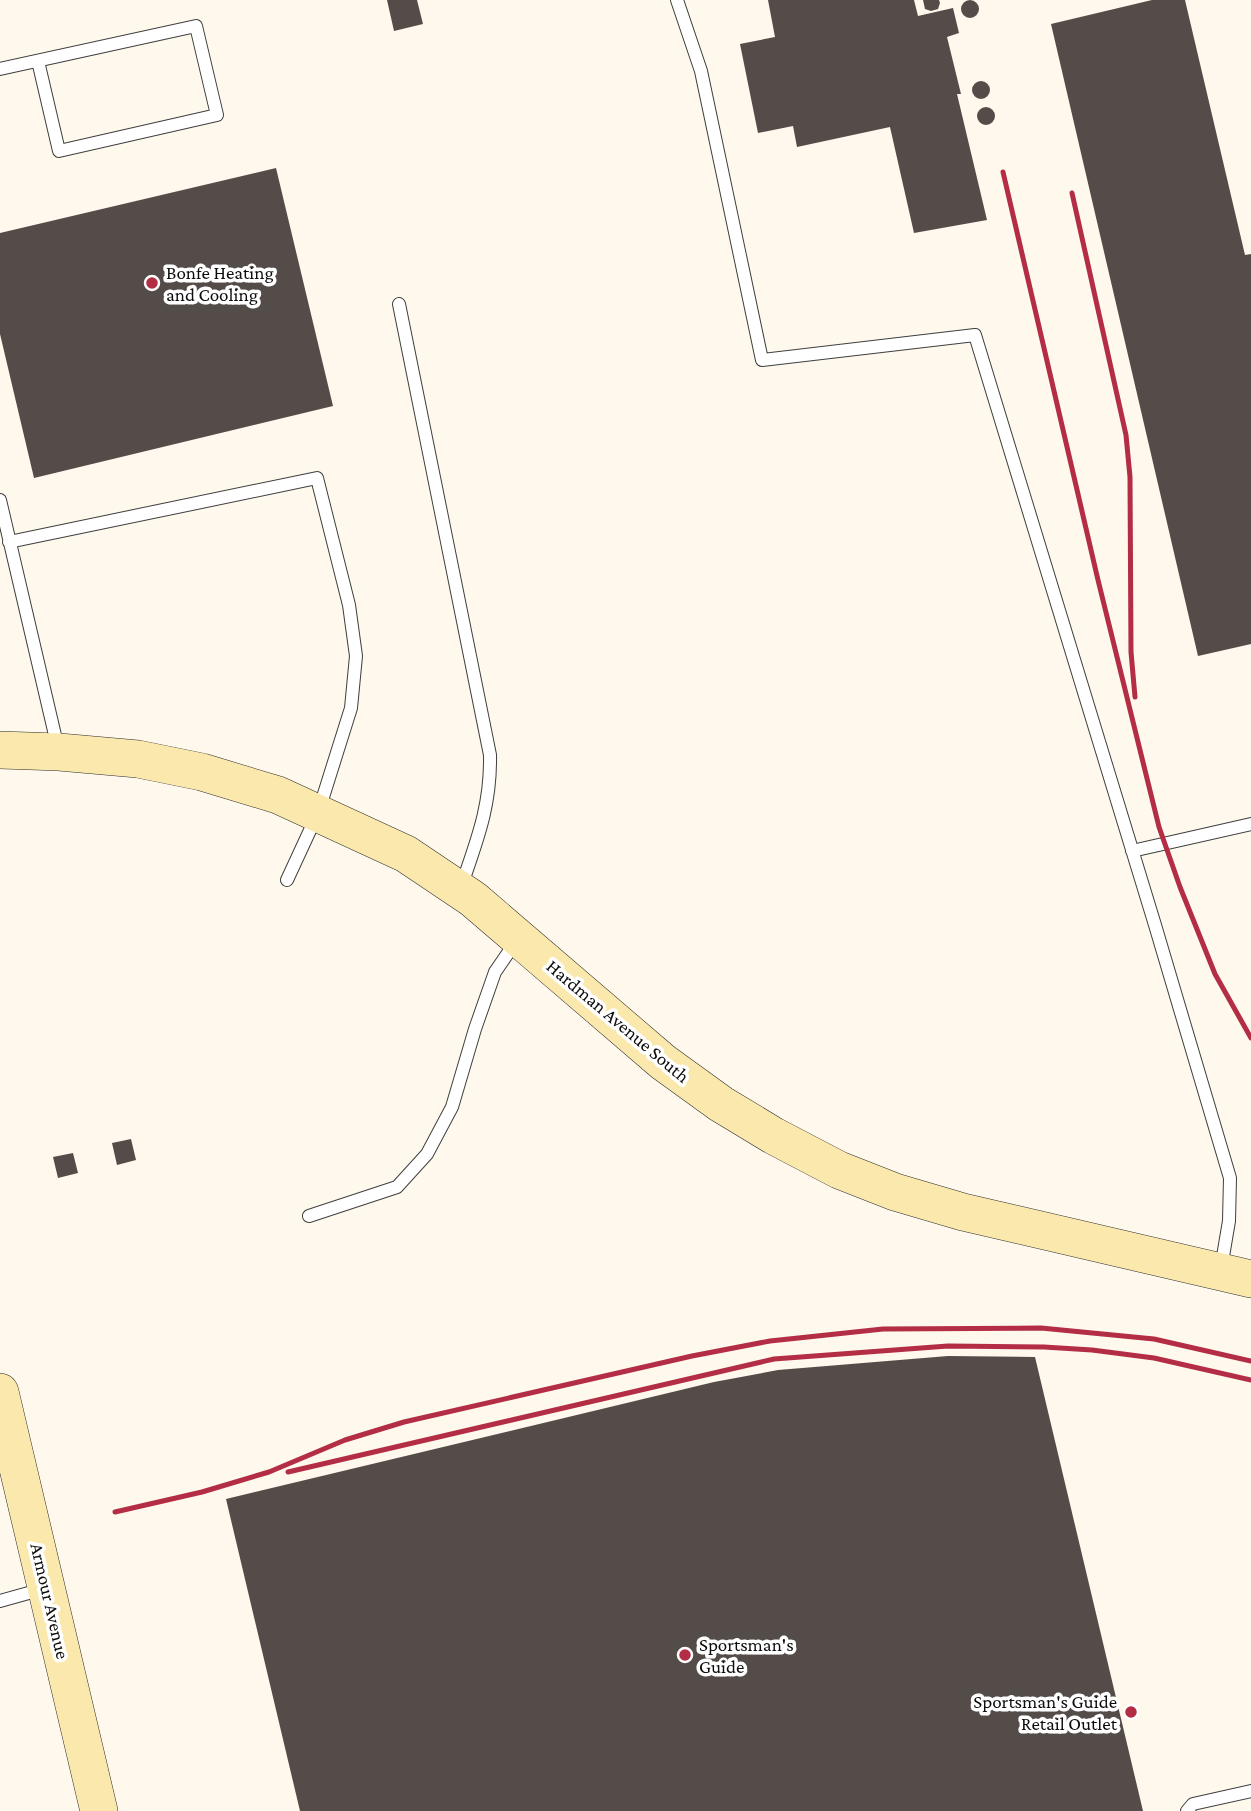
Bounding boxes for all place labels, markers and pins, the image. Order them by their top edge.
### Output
place label: Bonfe Heating and Cooling [166,262,274,305]
marker: Bonfe Heating and Cooling [144,275,160,291]
place label: Sportsman's Guide [699,1634,794,1677]
marker: Sportsman's Guide [677,1647,693,1663]
place label: Sportsman's Guide Retail Outlet [973,1691,1118,1734]
marker: Sportsman's Guide Retail Outlet [1123,1704,1139,1720]

